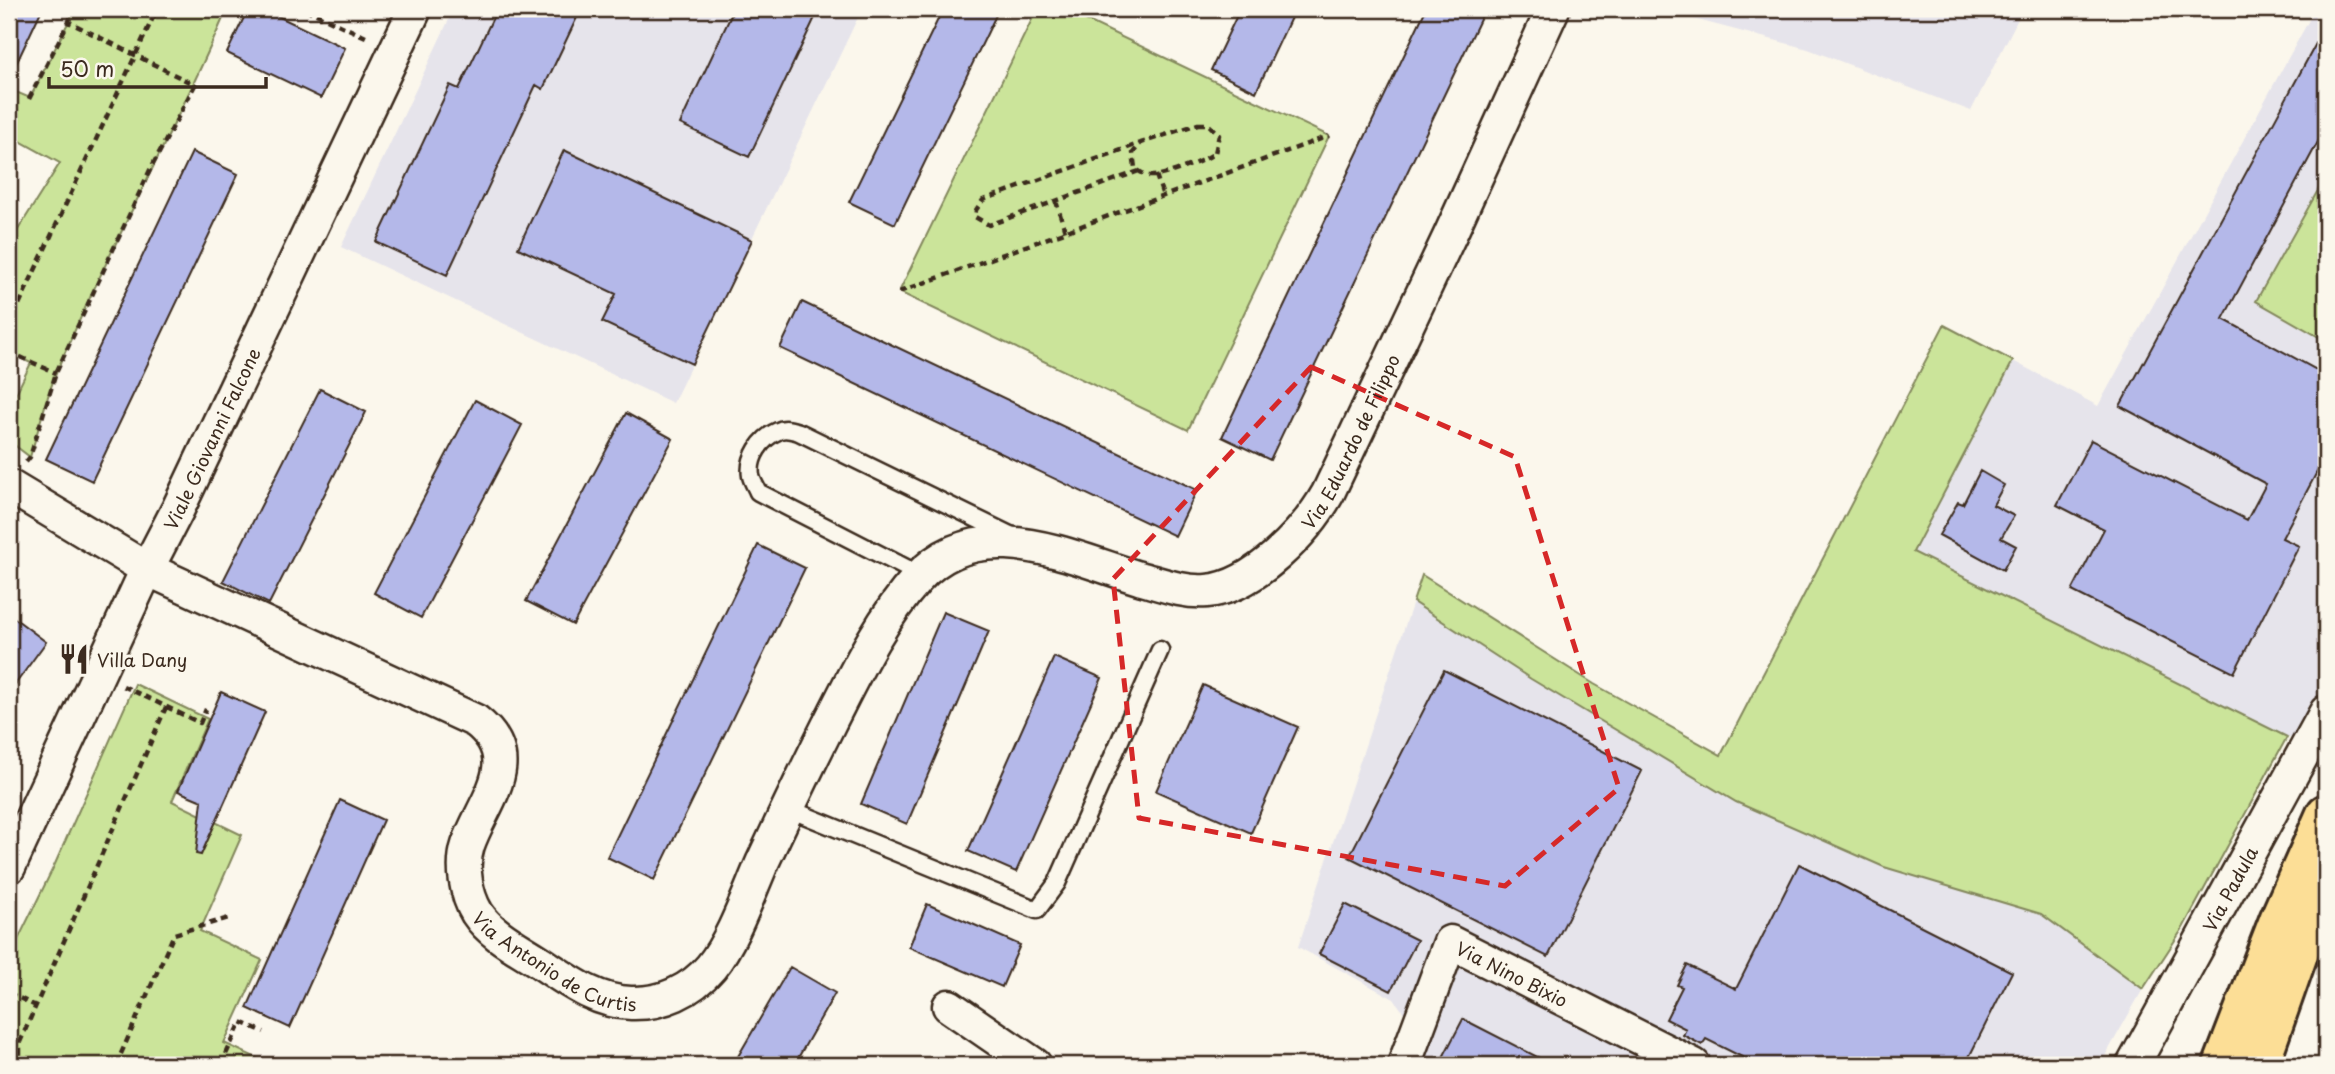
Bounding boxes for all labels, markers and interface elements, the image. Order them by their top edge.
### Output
scale bar [49,46,266,90]
text: 50 m [60,52,114,84]
street label: Viale Giovanni Falcone [156,343,266,534]
street label: Via Eduardo de Filippo [1294,349,1405,535]
restaurant icon: Villa Dany [57,642,91,676]
place label: Villa Dany [97,646,187,673]
street label: Via Padula [2195,841,2264,936]
street label: Via Antonio de Curtis [466,905,637,1017]
street label: Via Nino Bixio [1452,934,1573,1013]

